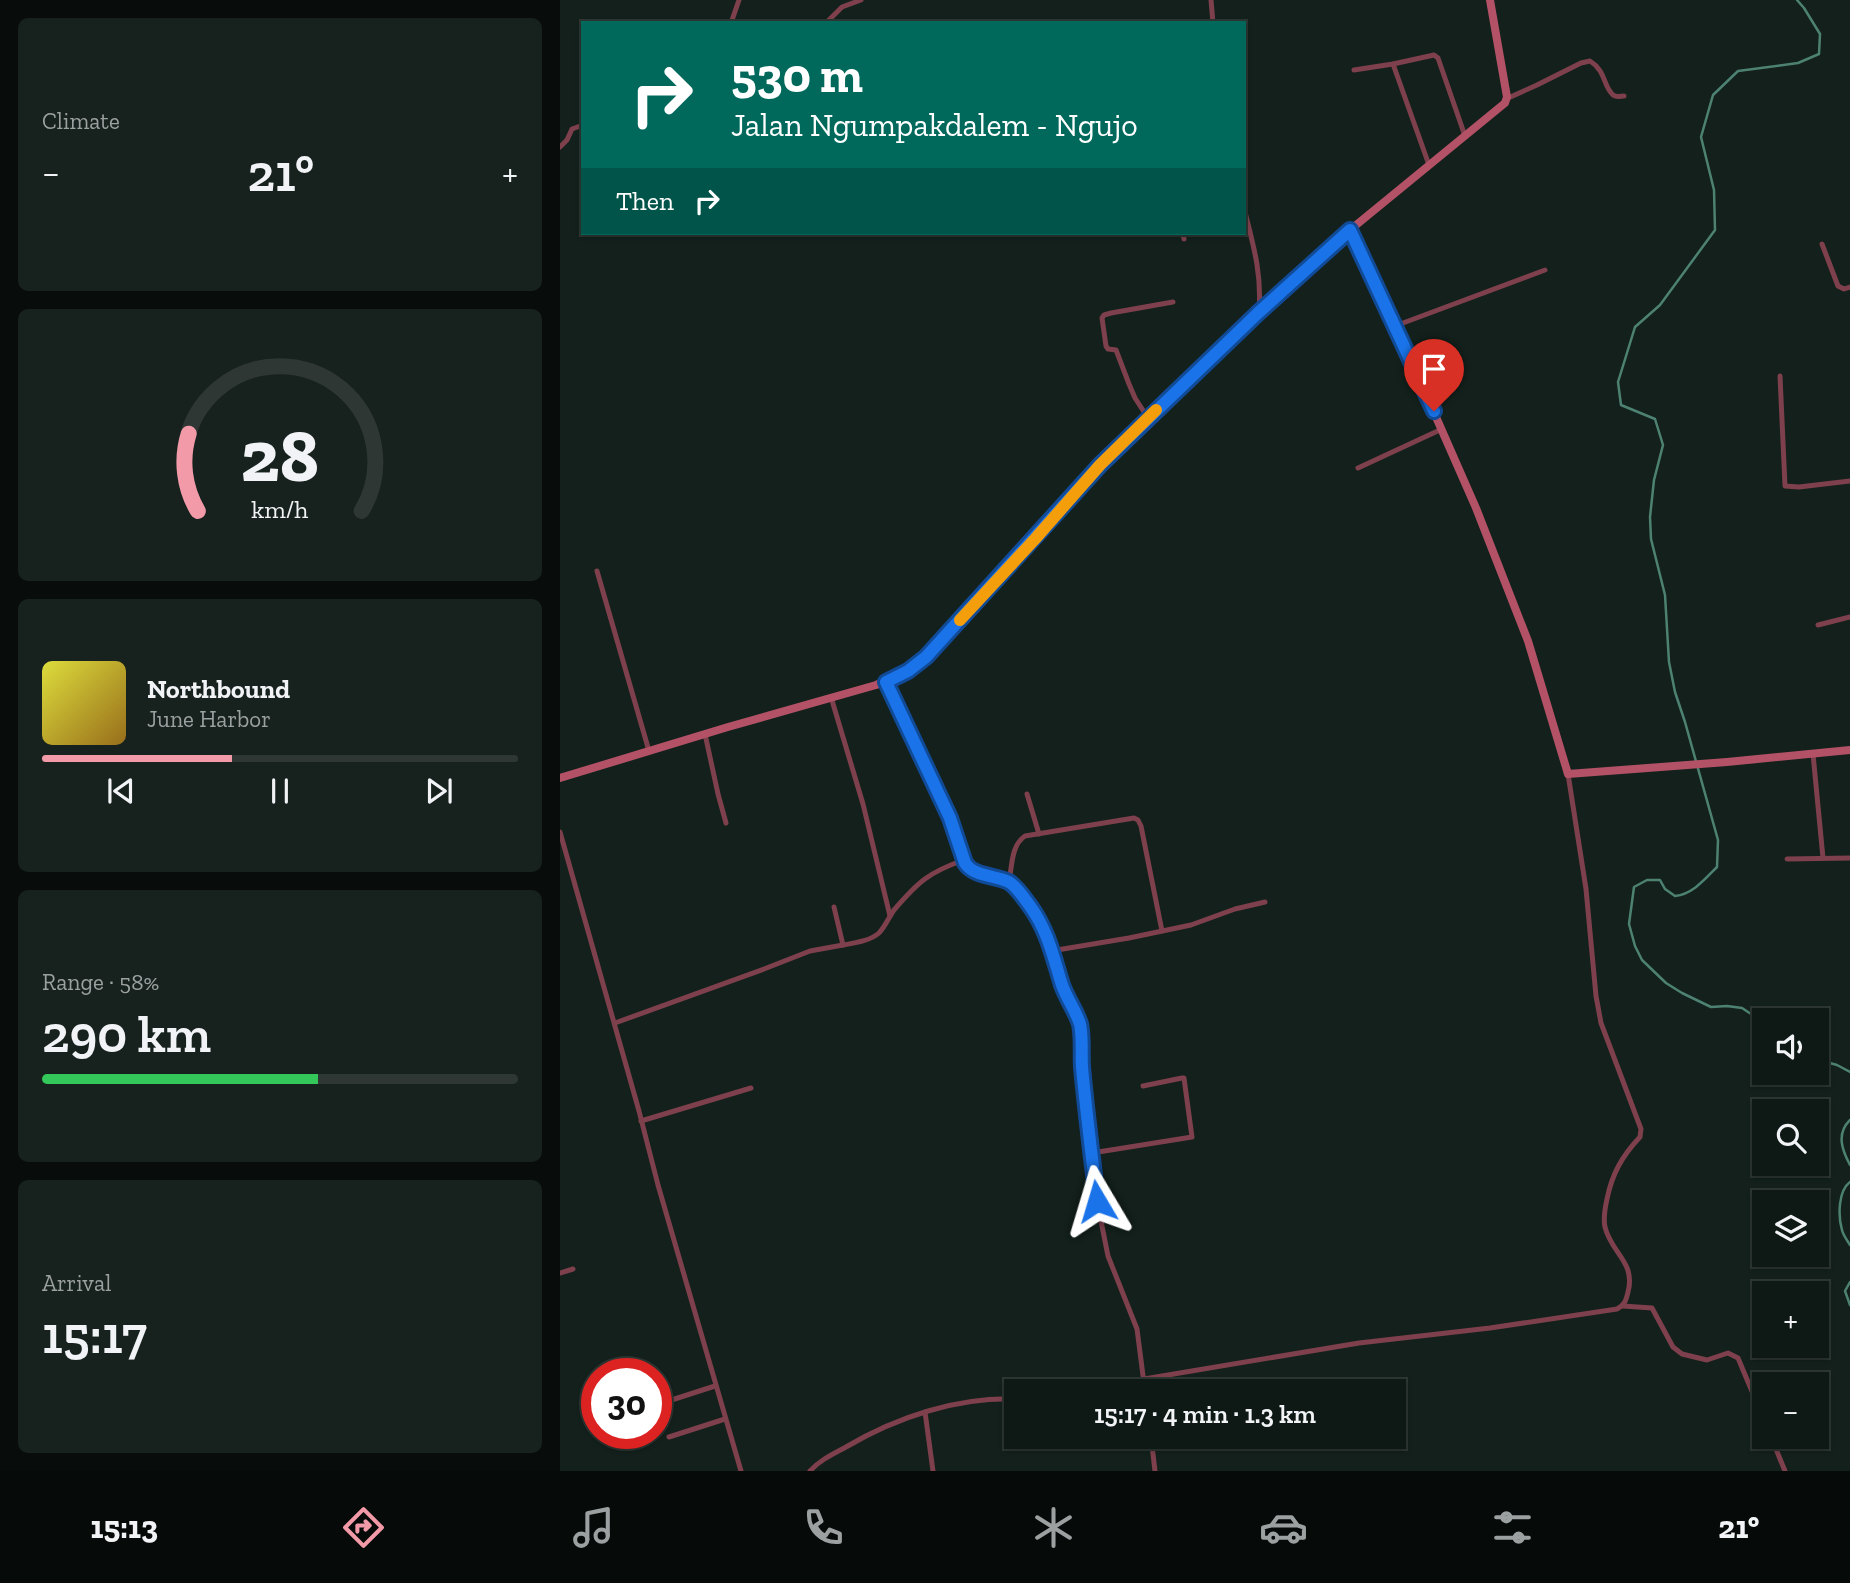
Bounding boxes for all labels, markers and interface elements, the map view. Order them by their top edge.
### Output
text: 530 m [731,46,863,105]
icon: right [616,49,707,140]
text: Jalan Ngumpakdalem - Ngujo [731,106,1138,144]
text: Climate [42,107,120,135]
text: 21° [248,142,314,204]
text: − [42,150,60,196]
text: + [502,150,518,196]
icon: right [688,182,726,220]
text: Then [616,185,674,217]
pin [1404,339,1464,411]
icon: arrive [1415,350,1453,388]
text: 28 [241,412,319,500]
text: km/h [251,494,309,524]
text: Northbound [147,673,290,705]
text: June Harbor [147,705,271,733]
icon: previous [102,772,140,810]
icon: pause [261,772,299,810]
icon: next [420,772,458,810]
text: Range · 58% [42,968,159,996]
text: 290 km [42,1003,211,1065]
map controls [1752,1008,1829,1449]
button: sound [1752,1008,1829,1085]
button: search [1752,1099,1829,1176]
position arrow [1060,1164,1134,1238]
button: layers [1752,1190,1829,1267]
text: Arrival [42,1269,111,1297]
button: + [1752,1281,1829,1358]
text: 15:17 [42,1304,147,1366]
speed limit sign: 30 [581,1358,672,1449]
button: − [1752,1372,1829,1449]
text: 15:17 · 4 min · 1.3 km [1094,1398,1316,1430]
icon: directions [339,1503,388,1552]
icon: music [569,1503,618,1552]
icon: phone [799,1503,848,1552]
icon: climate [1029,1503,1078,1552]
icon: car [1259,1503,1308,1552]
icon: filters [1488,1503,1537,1552]
text: 15:13 [90,1508,158,1546]
text: 21° [1718,1508,1759,1546]

